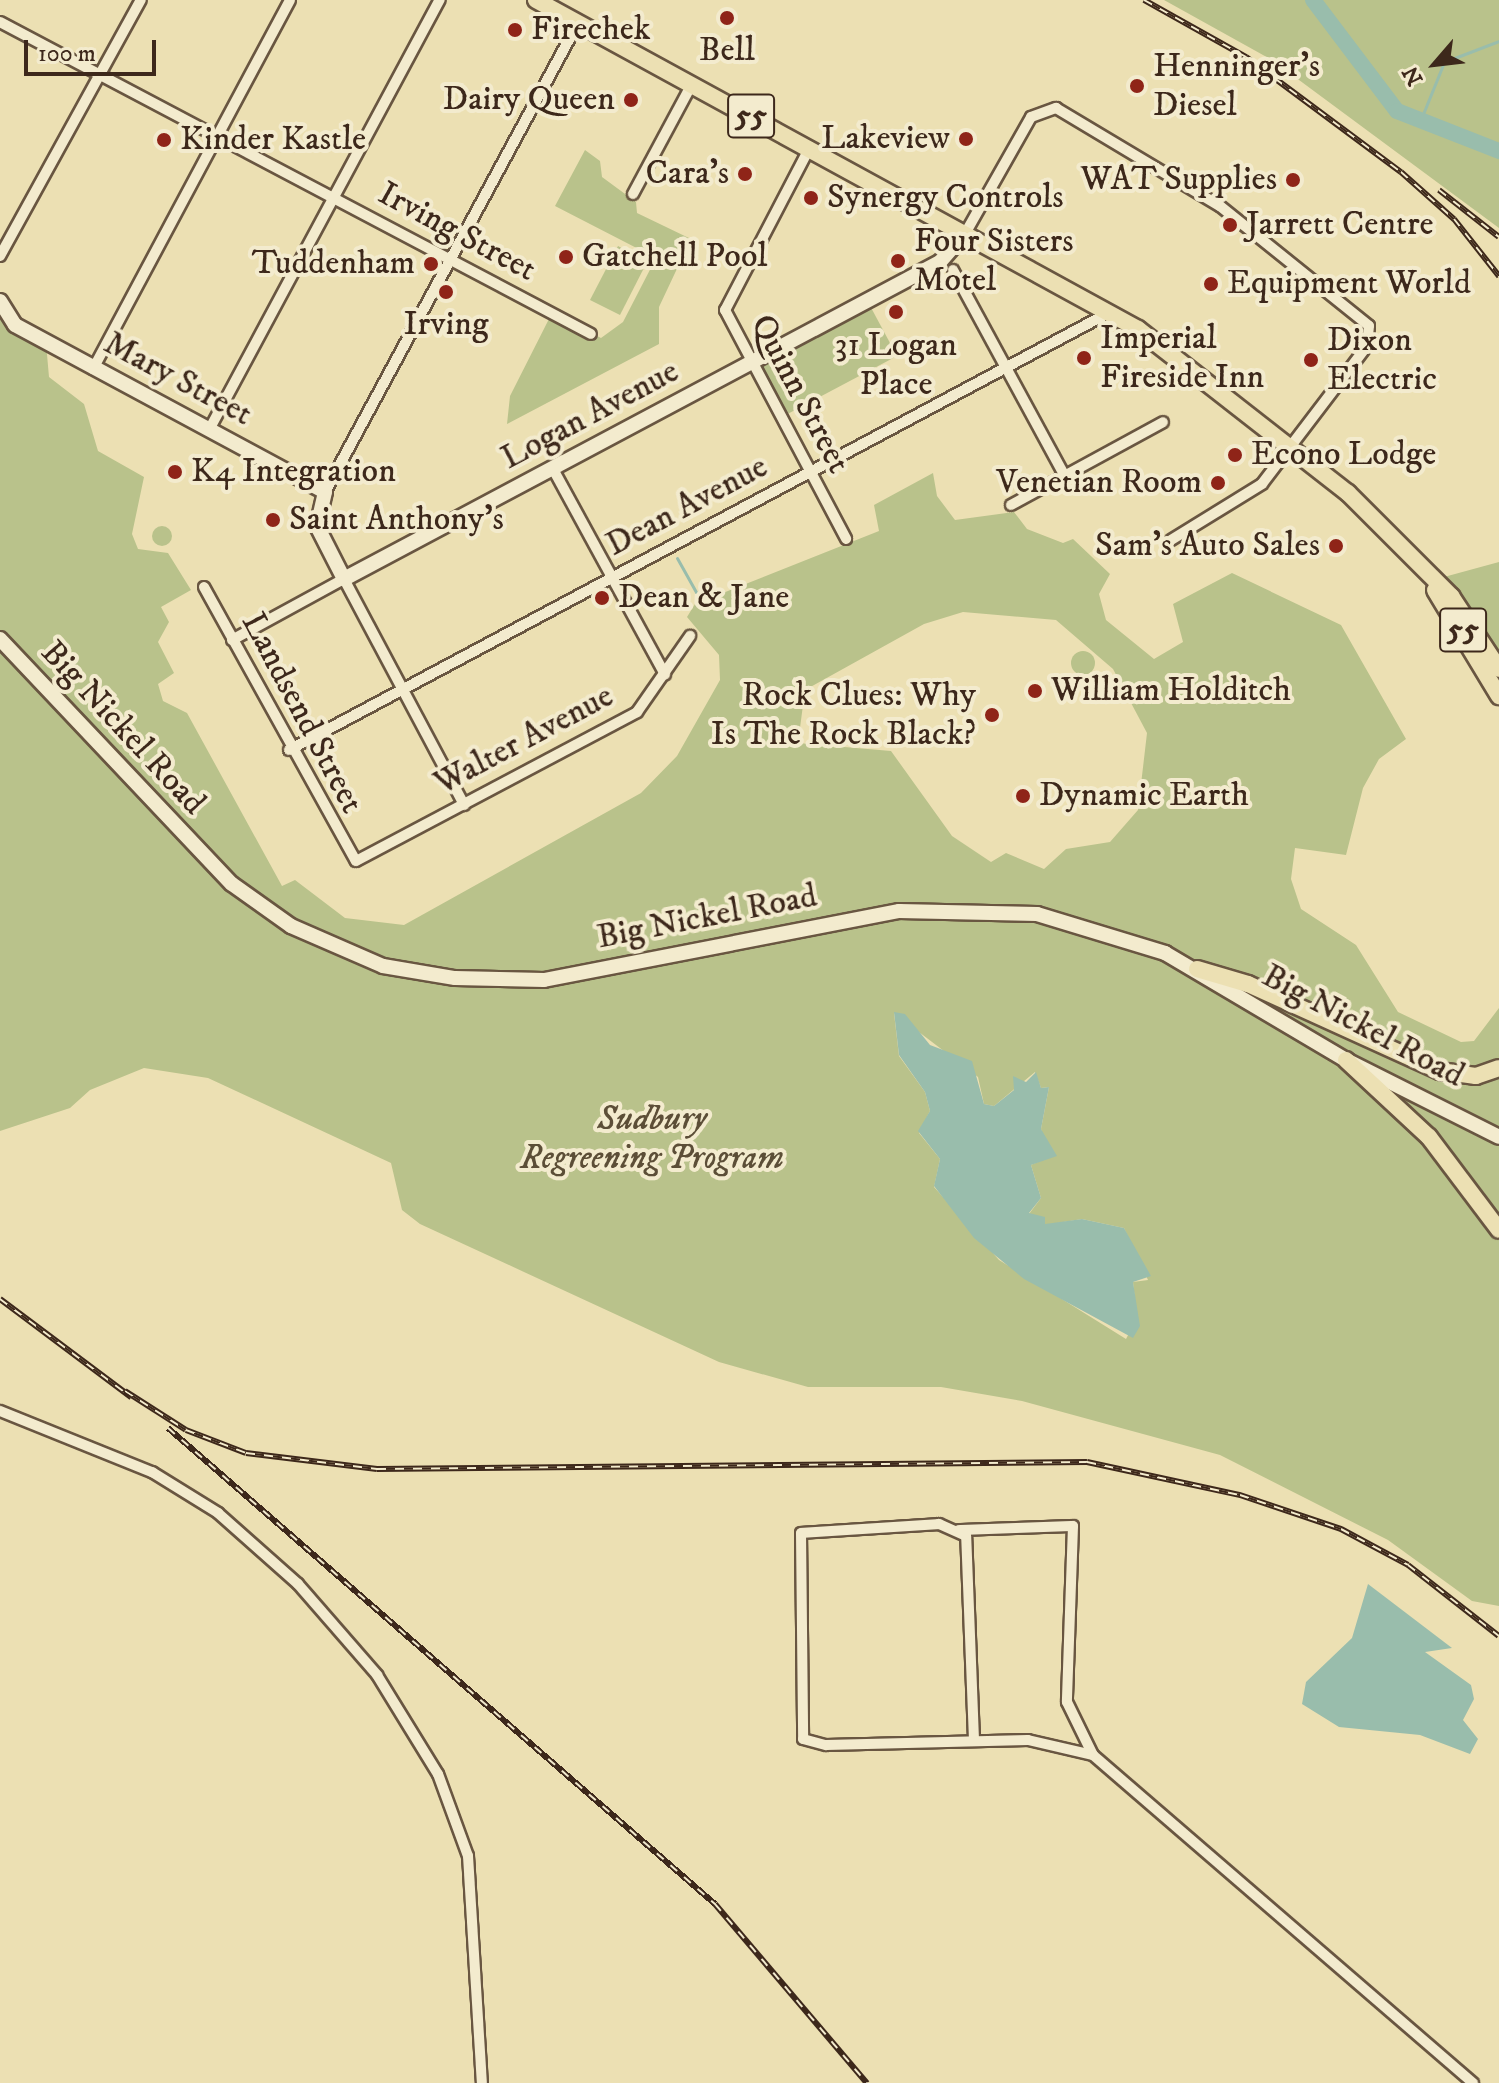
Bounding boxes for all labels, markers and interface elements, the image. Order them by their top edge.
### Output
marker: Bell [718,9,736,27]
place label: Firechek [531,10,651,50]
marker: Firechek [506,21,524,39]
scale bar [28,24,160,74]
north arrow [1395,24,1475,104]
place label: Bell [699,31,755,71]
text: 100 m [38,39,96,69]
place label: Henninger's Diesel [1153,46,1320,126]
text: N [1397,61,1430,90]
marker: Henninger's Diesel [1128,77,1146,95]
place label: Dairy Queen [443,80,615,120]
road number: 55 [727,88,775,144]
marker: Dairy Queen [622,91,640,109]
place label: Lakeview [821,119,950,159]
place label: Kinder Kastle [180,120,366,160]
marker: Lakeview [957,130,975,148]
marker: Kinder Kastle [155,131,173,149]
place label: Cara's [646,154,729,194]
place label: WAT Supplies [1080,160,1277,200]
marker: Cara's [736,165,754,183]
marker: WAT Supplies [1284,171,1302,189]
street label: Irving Street [371,173,543,291]
place label: Synergy Controls [827,178,1064,218]
marker: Synergy Controls [802,189,820,207]
place label: Jarrett Centre [1246,205,1434,245]
marker: Jarrett Centre [1221,216,1239,234]
place label: Four Sisters Motel [914,221,1074,300]
place label: Gatchell Pool [582,237,768,277]
place label: Tuddenham [252,244,415,284]
marker: Gatchell Pool [557,248,575,266]
marker: Four Sisters Motel [889,252,907,270]
marker: Tuddenham [422,255,440,273]
place label: Equipment World [1227,264,1471,304]
marker: Equipment World [1202,275,1220,293]
marker: Irving [437,283,455,301]
marker: 31 Logan Place [887,303,905,321]
place label: Irving [403,305,489,345]
street label: Quinn Street [741,308,859,480]
place label: Imperial Fireside Inn [1100,318,1264,398]
place label: Dixon Electric [1327,320,1437,400]
street label: Mary Street [97,323,259,435]
place label: 31 Logan Place [835,325,957,404]
marker: Imperial Fireside Inn [1075,349,1093,367]
street label: Logan Avenue [494,351,686,479]
marker: Dixon Electric [1302,351,1320,369]
place label: Econo Lodge [1251,435,1436,475]
street label: Dean Avenue [599,446,775,566]
marker: Econo Lodge [1226,446,1244,464]
place label: K4 Integration [191,452,396,492]
marker: K4 Integration [166,463,184,481]
place label: Venetian Room [996,463,1202,503]
marker: Venetian Room [1209,474,1227,492]
place label: Saint Anthony's [289,500,504,540]
marker: Saint Anthony's [264,511,282,529]
place label: Sam's Auto Sales [1095,526,1320,566]
marker: Sam's Auto Sales [1327,537,1345,555]
place label: Dean & Jane [618,578,789,618]
marker: Dean & Jane [593,589,611,607]
road number: 55 [1439,602,1487,658]
street label: Landsend Street [232,606,372,820]
street label: Big Nickel Road [32,633,214,823]
place label: William Holditch [1051,671,1291,711]
place label: Rock Clues: Why Is The Rock Black? [711,675,976,754]
street label: Walter Avenue [428,676,620,804]
marker: William Holditch [1026,682,1044,700]
marker: Rock Clues: Why Is The Rock Black? [983,706,1001,724]
place label: Dynamic Earth [1039,776,1249,816]
marker: Dynamic Earth [1014,787,1032,805]
street label: Big Nickel Road [594,876,820,958]
street label: Big Nickel Road [1255,956,1471,1096]
park label: Sudbury Regreening Program [520,1099,784,1178]

